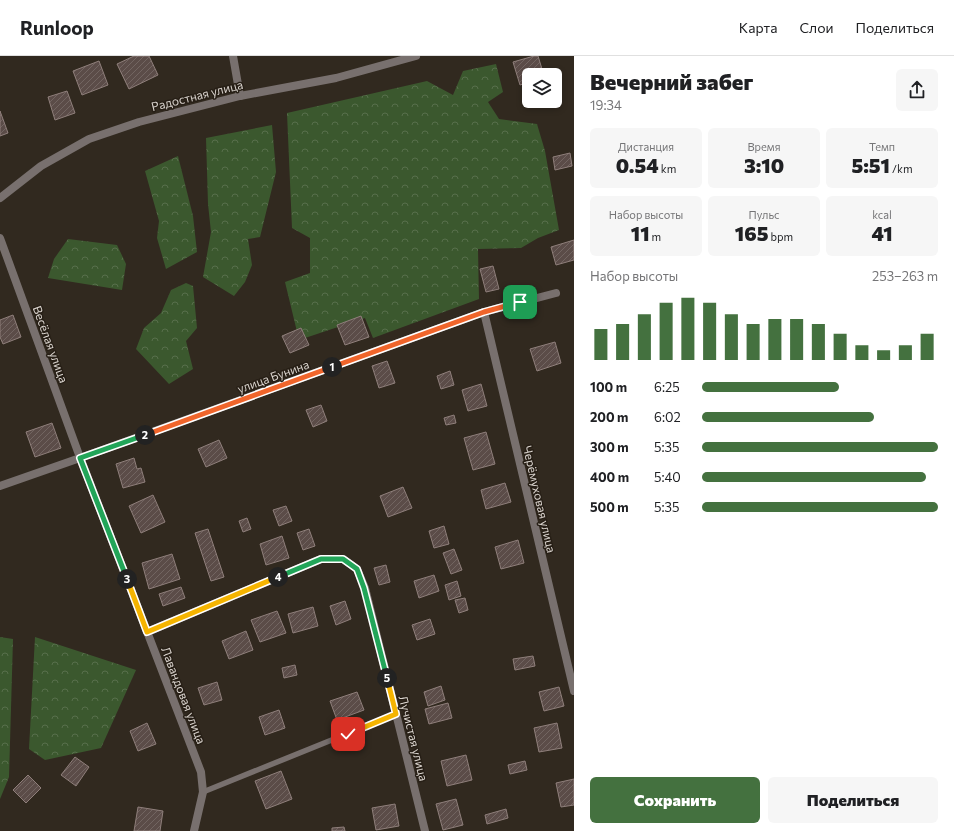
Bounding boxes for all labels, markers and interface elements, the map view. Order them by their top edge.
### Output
text: Runloop [20,16,94,39]
text: Карта [739,19,777,36]
text: Слои [799,19,834,36]
text: Поделиться [856,19,934,36]
map controls [522,68,562,108]
button: layers [522,68,562,108]
text: Вечерний забег [590,68,753,95]
button: share [896,69,938,111]
street label: Радостная улица [150,77,244,113]
text: 19:34 [590,97,622,113]
text: Дистанция [618,140,674,153]
text: Время [748,140,780,153]
text: Темп [869,140,895,153]
text: 0.54 [616,153,659,177]
text: 3:10 [744,153,784,177]
text: 5:51 [851,153,890,177]
text: km [659,162,676,175]
text: /km [890,162,913,175]
text: Набор высоты [609,208,683,221]
text: Пульс [749,208,779,221]
text: kcal [872,208,892,221]
text: 11 [631,221,649,245]
text: 165 [735,221,768,245]
text: 41 [871,221,893,245]
text: m [649,230,661,243]
text: bpm [768,230,793,243]
text: Набор высоты [590,268,678,284]
text: 253–263 m [872,268,938,284]
pin [503,285,537,319]
icon: arrive [509,291,531,313]
street label: Весёлая улица [31,304,71,384]
street label: улица Бунина [235,357,311,395]
pin: 1 [322,357,342,377]
text: 1 [330,360,334,373]
text: 100 m [590,379,627,395]
text: 6:25 [654,379,680,395]
text: 200 m [590,409,628,425]
text: 6:02 [654,409,681,425]
pin: 2 [135,425,155,445]
text: 2 [142,428,148,441]
text: 300 m [590,439,629,455]
text: 5:35 [654,439,679,455]
street label: Черёмуховая улица [521,444,559,554]
text: 400 m [590,469,629,485]
text: 5:40 [654,469,681,485]
text: 500 m [590,499,629,515]
text: 5:35 [654,499,679,515]
pin: 4 [268,567,288,587]
pin: 3 [117,569,137,589]
text: 4 [275,570,281,583]
text: 3 [124,572,130,585]
street label: Лавандовая улица [159,644,209,746]
pin: 5 [377,668,397,688]
text: 5 [384,671,390,684]
street label: Лучистая улица [397,694,431,782]
pin [331,717,365,751]
icon: check [337,723,359,745]
button: Сохранить [590,777,760,823]
button: Поделиться [768,777,938,823]

